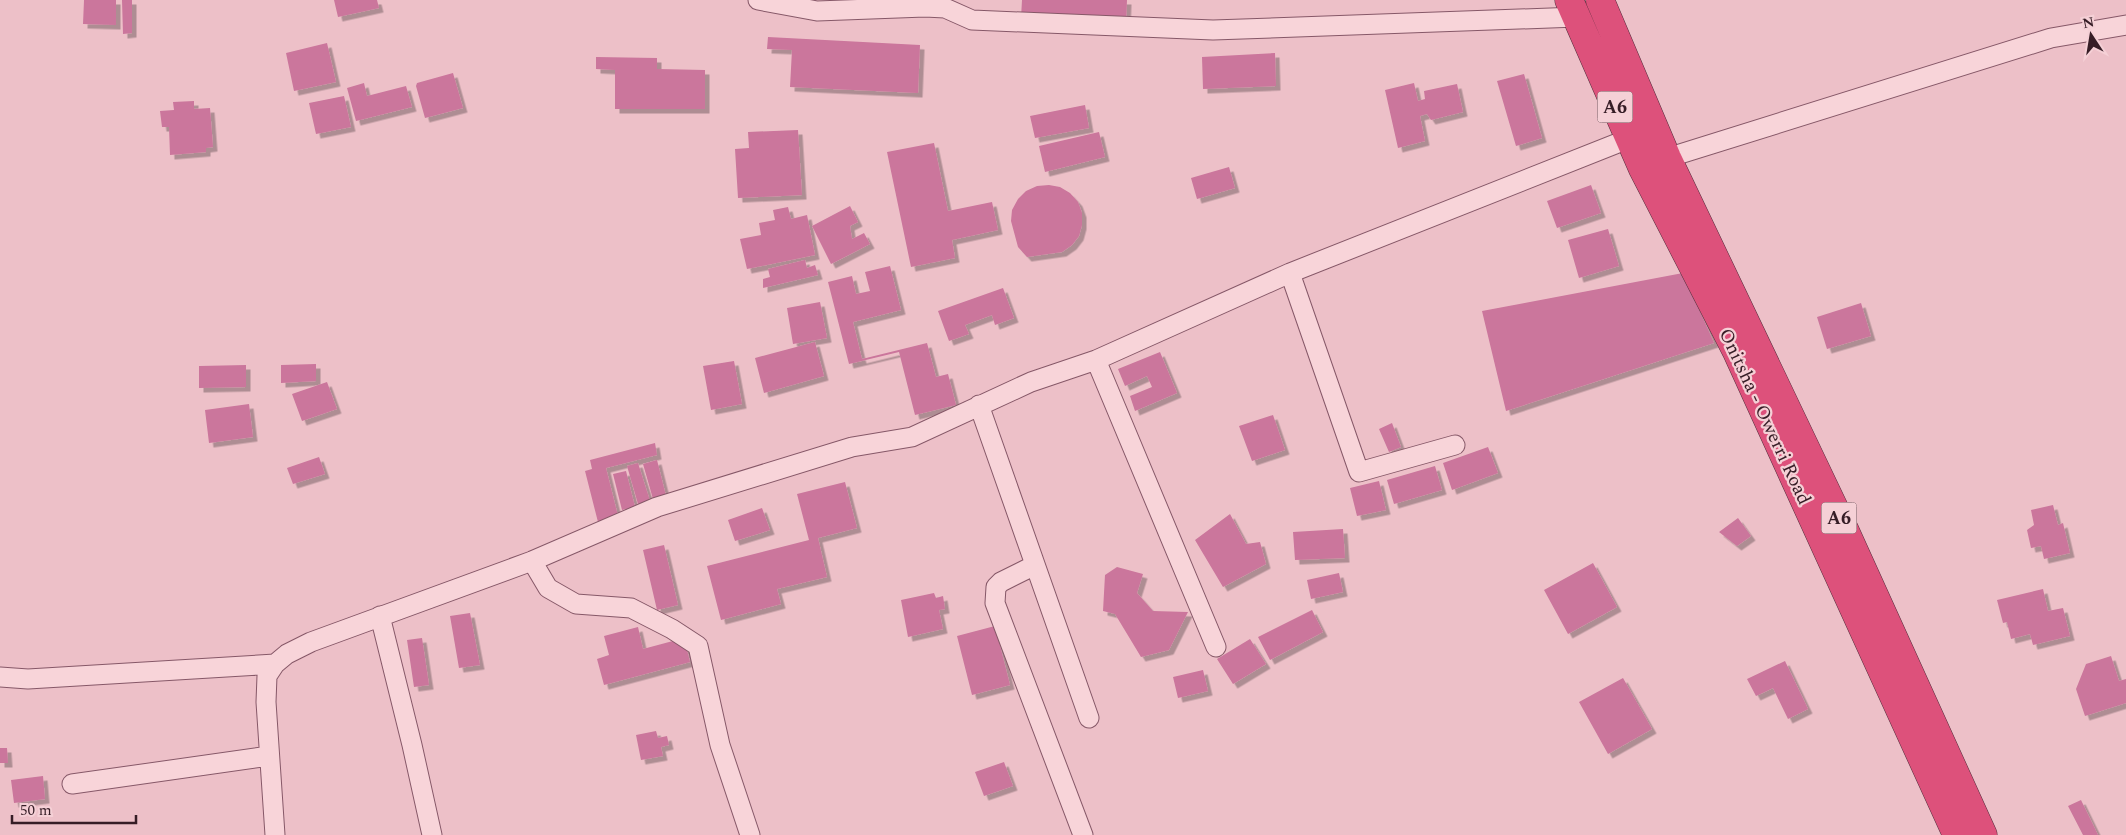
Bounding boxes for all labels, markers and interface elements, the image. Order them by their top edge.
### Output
north arrow [2066,10,2116,60]
text: N [2081,11,2096,34]
road number: A6 [1598,91,1632,122]
street label: Onitsha - Owerri Road [1711,324,1818,510]
road number: A6 [1822,502,1856,534]
scale bar [12,792,136,824]
text: 50 m [20,799,52,822]

